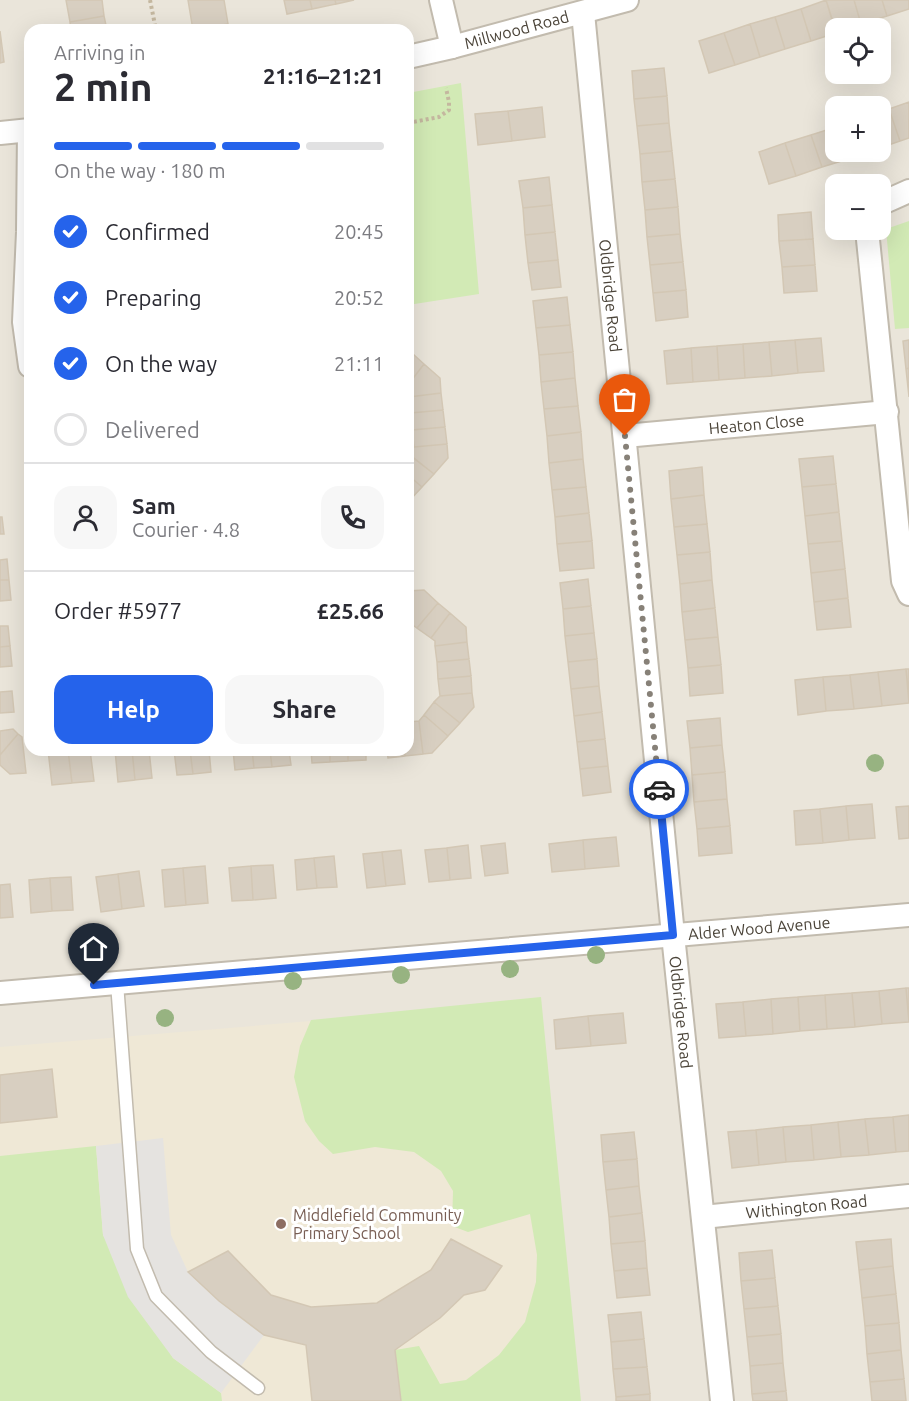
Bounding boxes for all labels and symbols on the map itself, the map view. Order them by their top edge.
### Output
street label: Millwood Road [462,7,571,52]
street label: Oldbridge Road [596,238,625,353]
pin [599,374,650,436]
street label: Heaton Close [708,411,805,437]
courier [629,759,689,819]
street label: Alder Wood Avenue [687,913,831,943]
pin [68,923,119,985]
street label: Oldbridge Road [666,955,696,1070]
street label: Withington Road [745,1191,868,1222]
place label: Middlefield Community Primary School [293,1206,462,1242]
marker: Middlefield Community Primary School [274,1217,288,1231]

